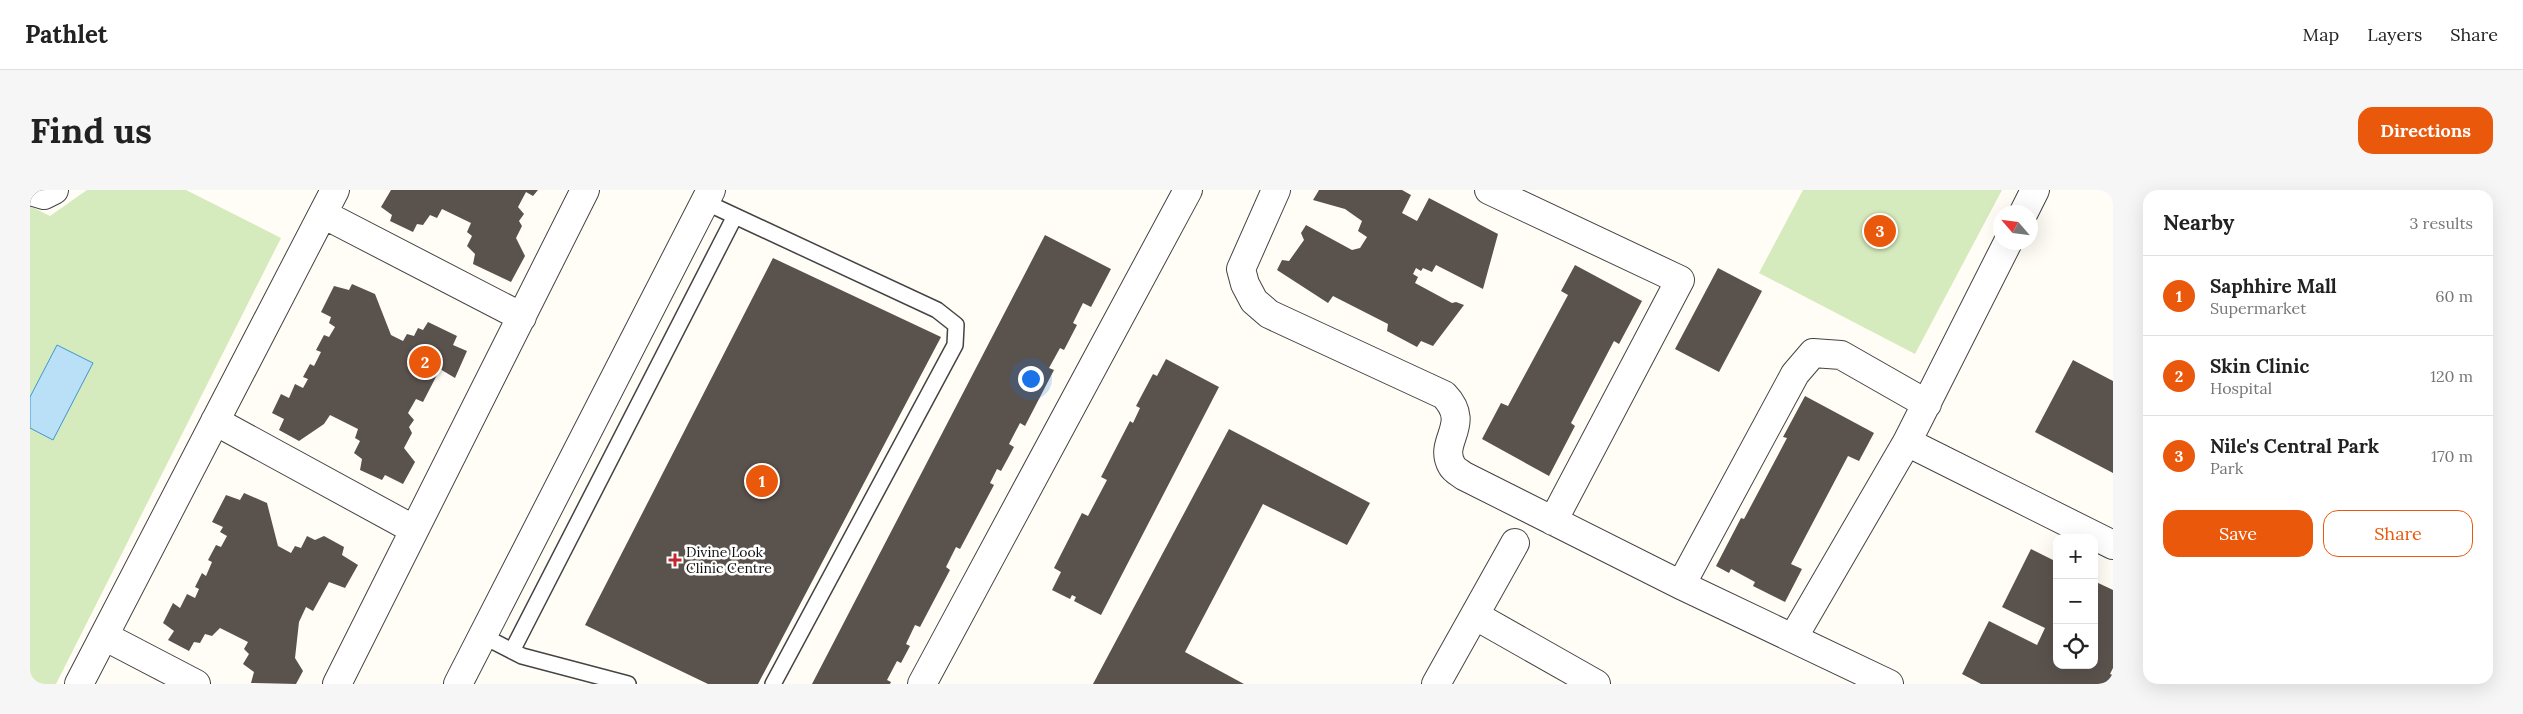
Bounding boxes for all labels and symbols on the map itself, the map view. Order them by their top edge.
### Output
north arrow [1993,205,2038,250]
pin: 3 [1864,212,1896,250]
pin: 2 [409,343,441,381]
your location [1018,366,1044,392]
pin: 1 [746,462,778,500]
place label: Divine Look Clinic Centre [686,543,772,577]
marker: Divine Look Clinic Centre [668,553,682,567]

